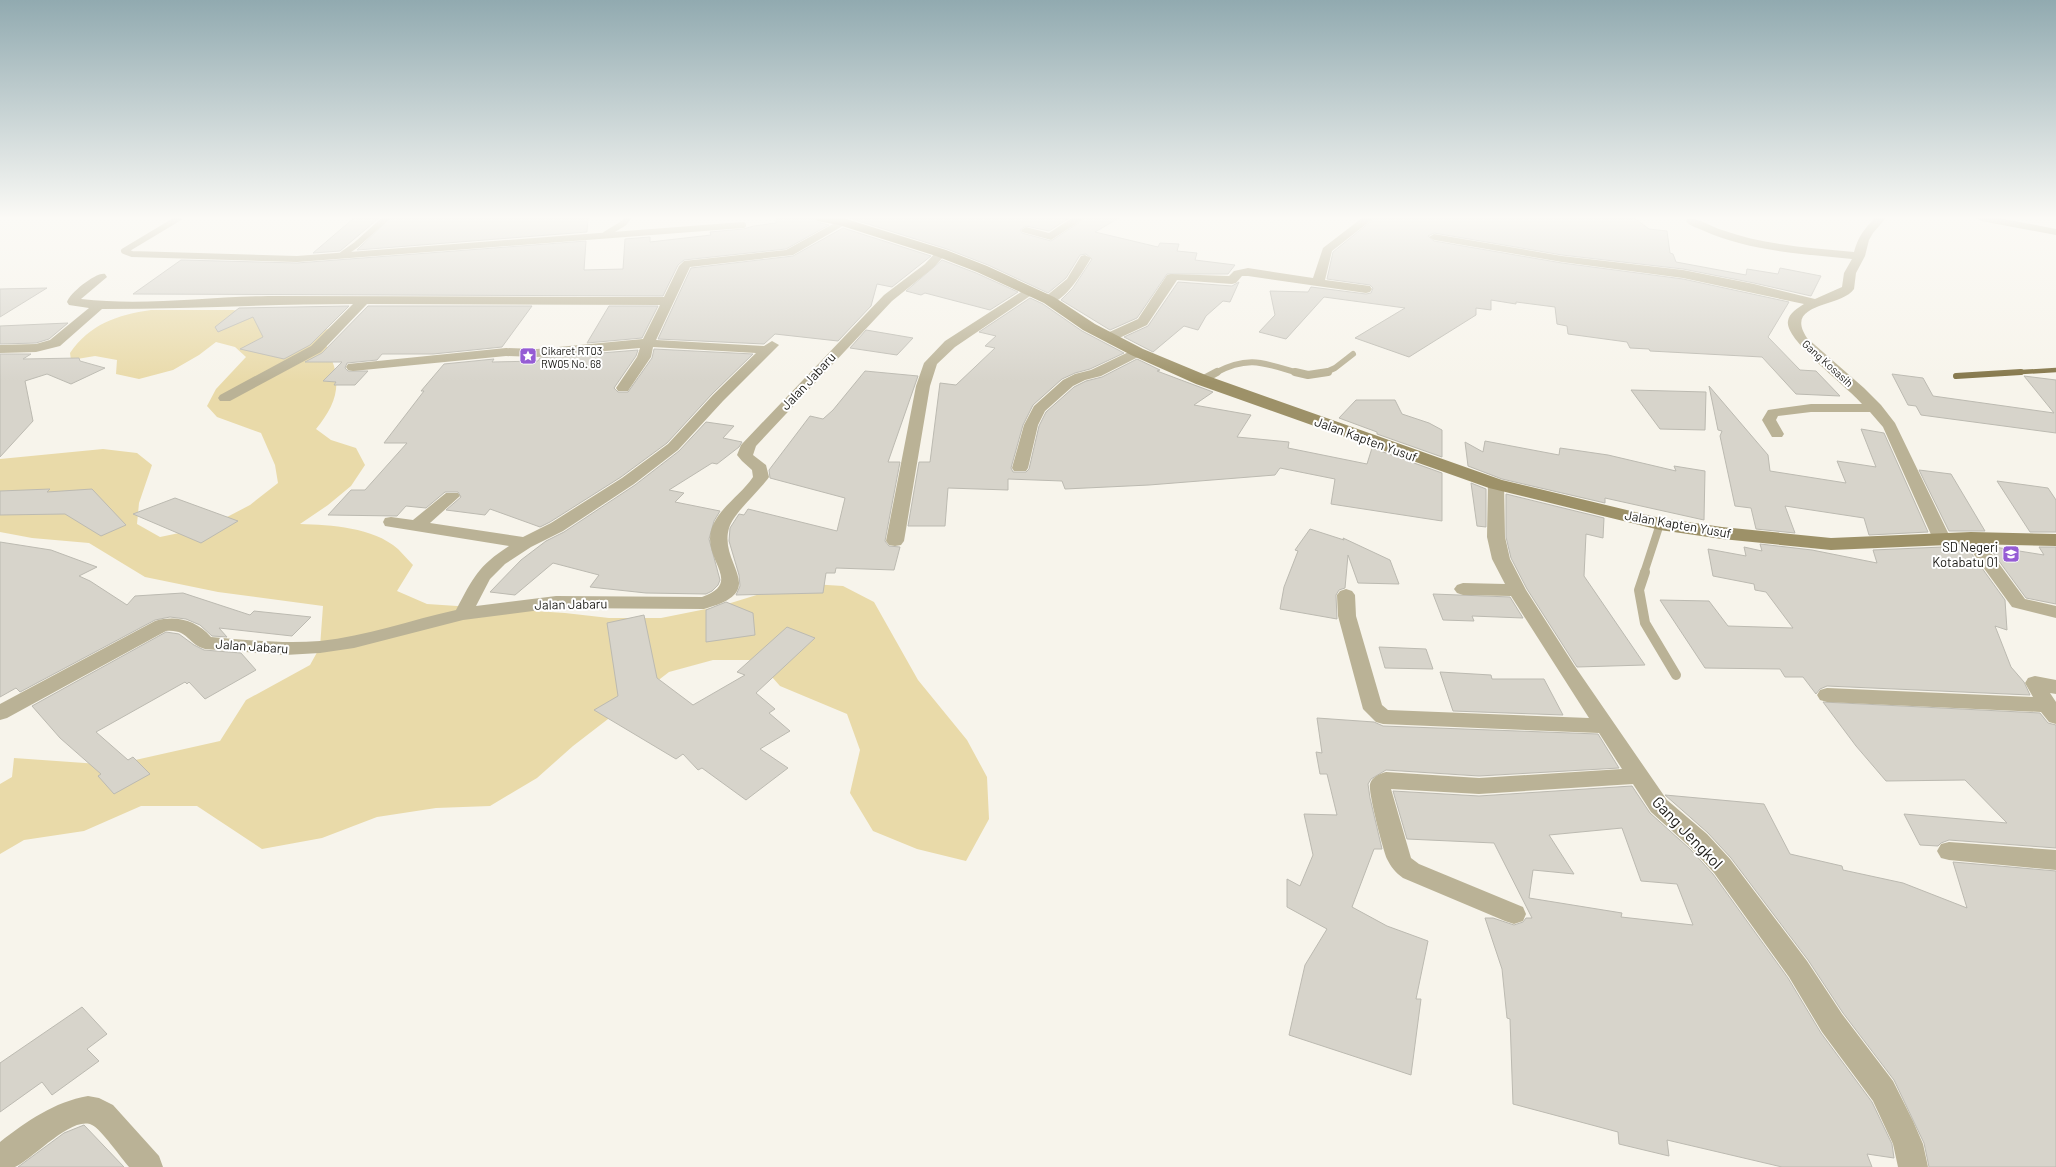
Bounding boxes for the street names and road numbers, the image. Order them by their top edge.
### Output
street label: Gang Kosasih [1800,337,1856,389]
street label: Jalan Jabaru [777,349,839,413]
street label: Jalan Kapten Yusuf [1313,413,1420,465]
street label: Jalan Kapten Yusuf [1623,507,1733,541]
street label: Jalan Jabaru [534,595,608,613]
street label: Jalan Jabaru [215,635,289,657]
street label: Gang Jengkol [1649,792,1727,872]

